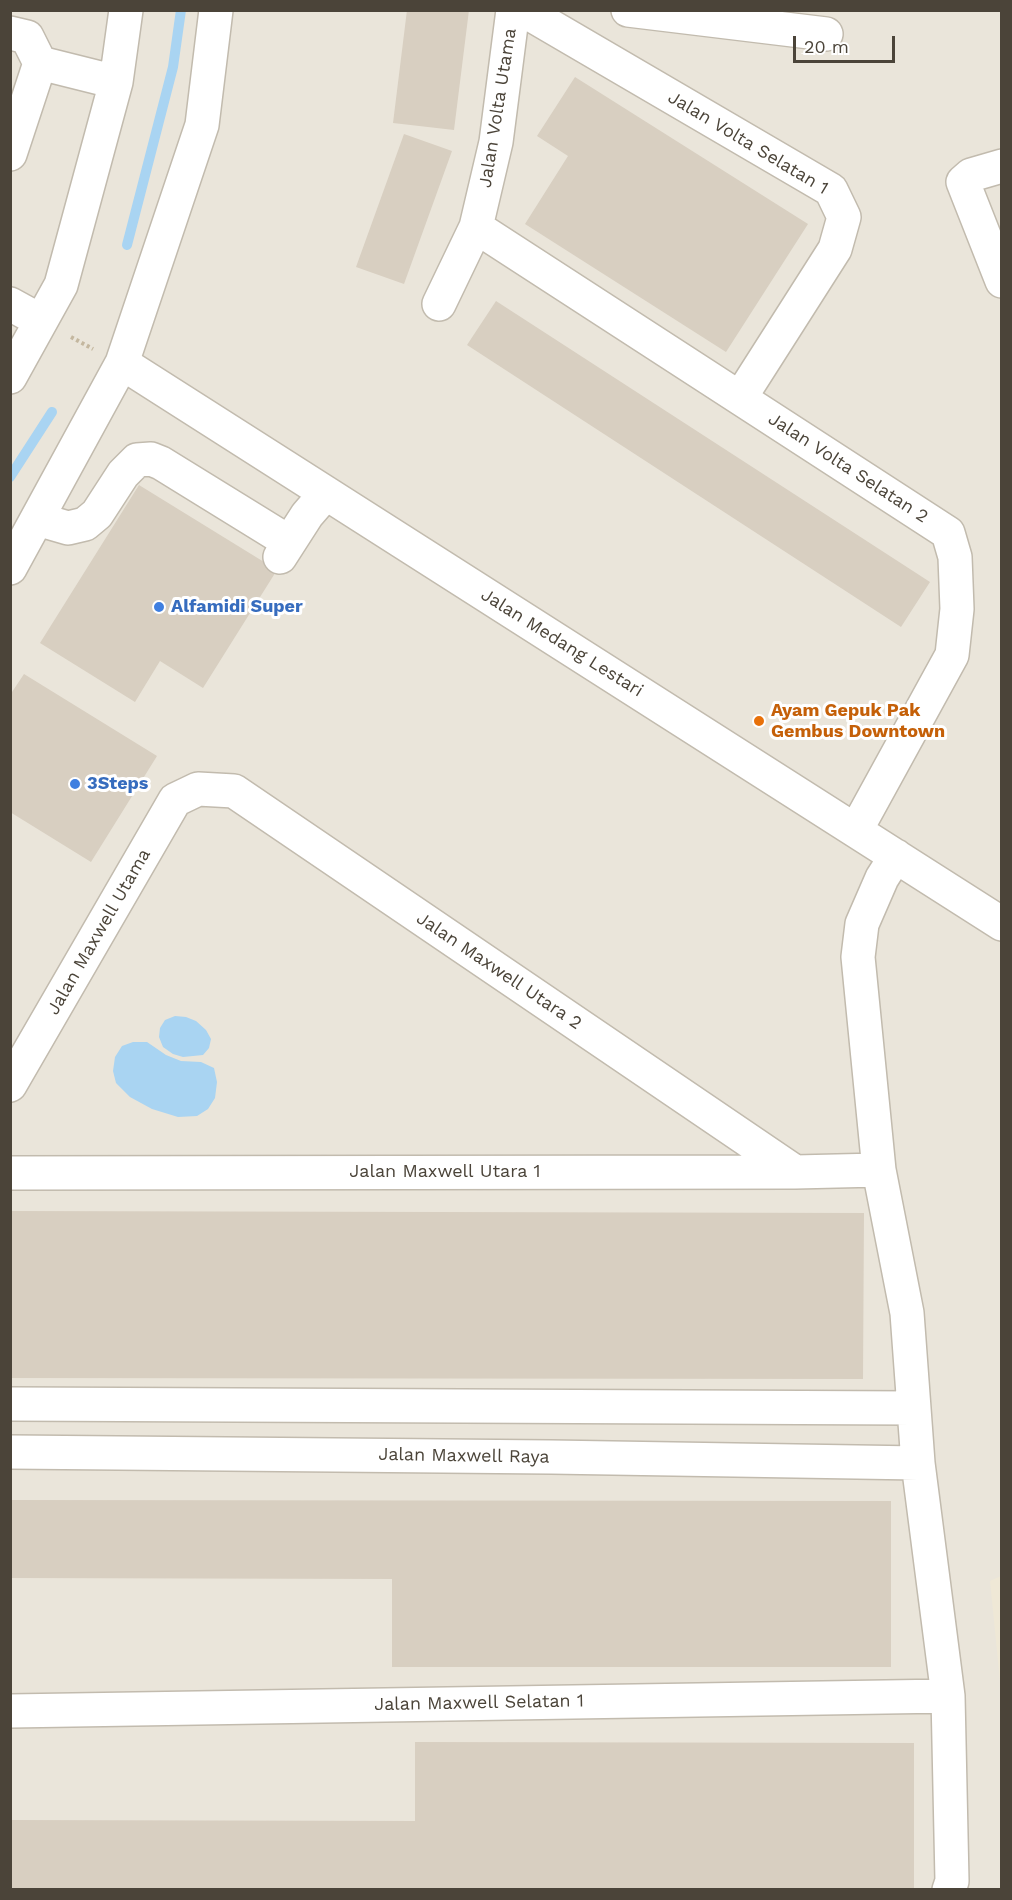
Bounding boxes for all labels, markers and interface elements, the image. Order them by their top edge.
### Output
scale bar [796,24,898,62]
street label: Jalan Volta Utama [475,27,521,189]
text: 20 m [804,36,849,57]
street label: Jalan Volta Selatan 1 [664,87,832,199]
street label: Jalan Volta Selatan 2 [764,408,932,528]
street label: Jalan Medang Lestari [477,584,647,702]
place label: Alfamidi Super [171,596,303,618]
marker: Alfamidi Super [152,600,166,614]
place label: Ayam Gepuk Pak Gembus Downtown [771,700,945,742]
marker: Ayam Gepuk Pak Gembus Downtown [752,714,766,728]
place label: 3Steps [87,773,148,795]
marker: 3Steps [68,777,82,791]
street label: Jalan Maxwell Utama [43,845,155,1019]
street label: Jalan Maxwell Utara 2 [412,908,586,1034]
street label: Jalan Maxwell Utara 1 [349,1161,541,1183]
street label: Jalan Maxwell Raya [378,1444,550,1468]
street label: Jalan Maxwell Selatan 1 [374,1690,584,1716]

